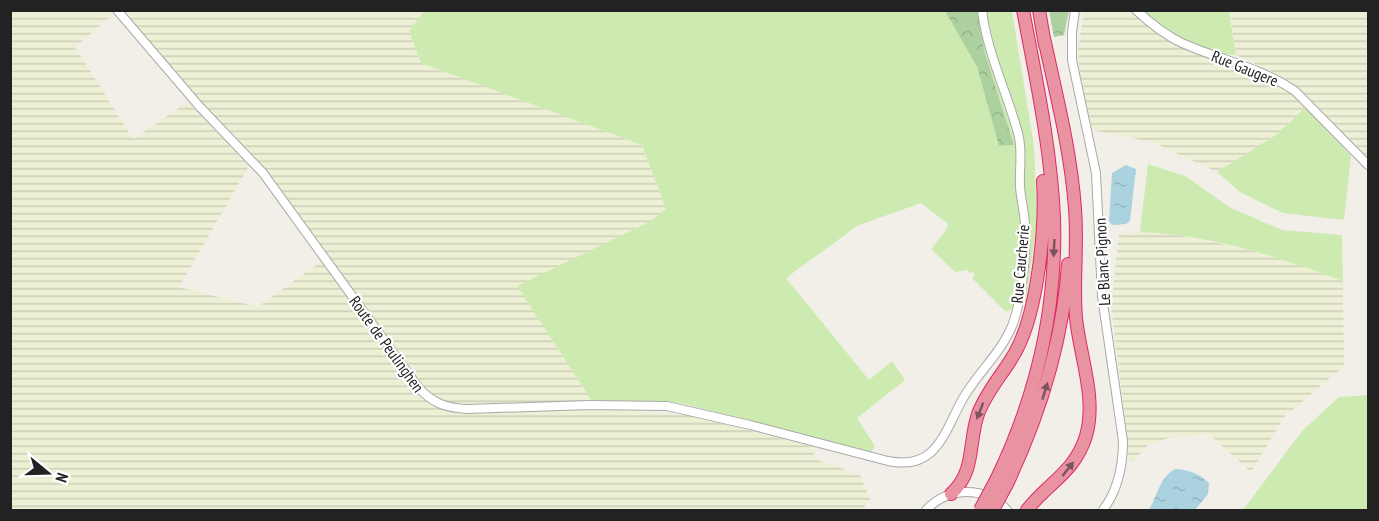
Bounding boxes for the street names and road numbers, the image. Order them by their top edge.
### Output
street label: Rue Gaugere [1209,46,1281,90]
street label: Le Blanc Pignon [1090,218,1114,306]
street label: Rue Caucherie [1007,224,1033,304]
street label: Route de Peulinghen [345,292,429,396]

